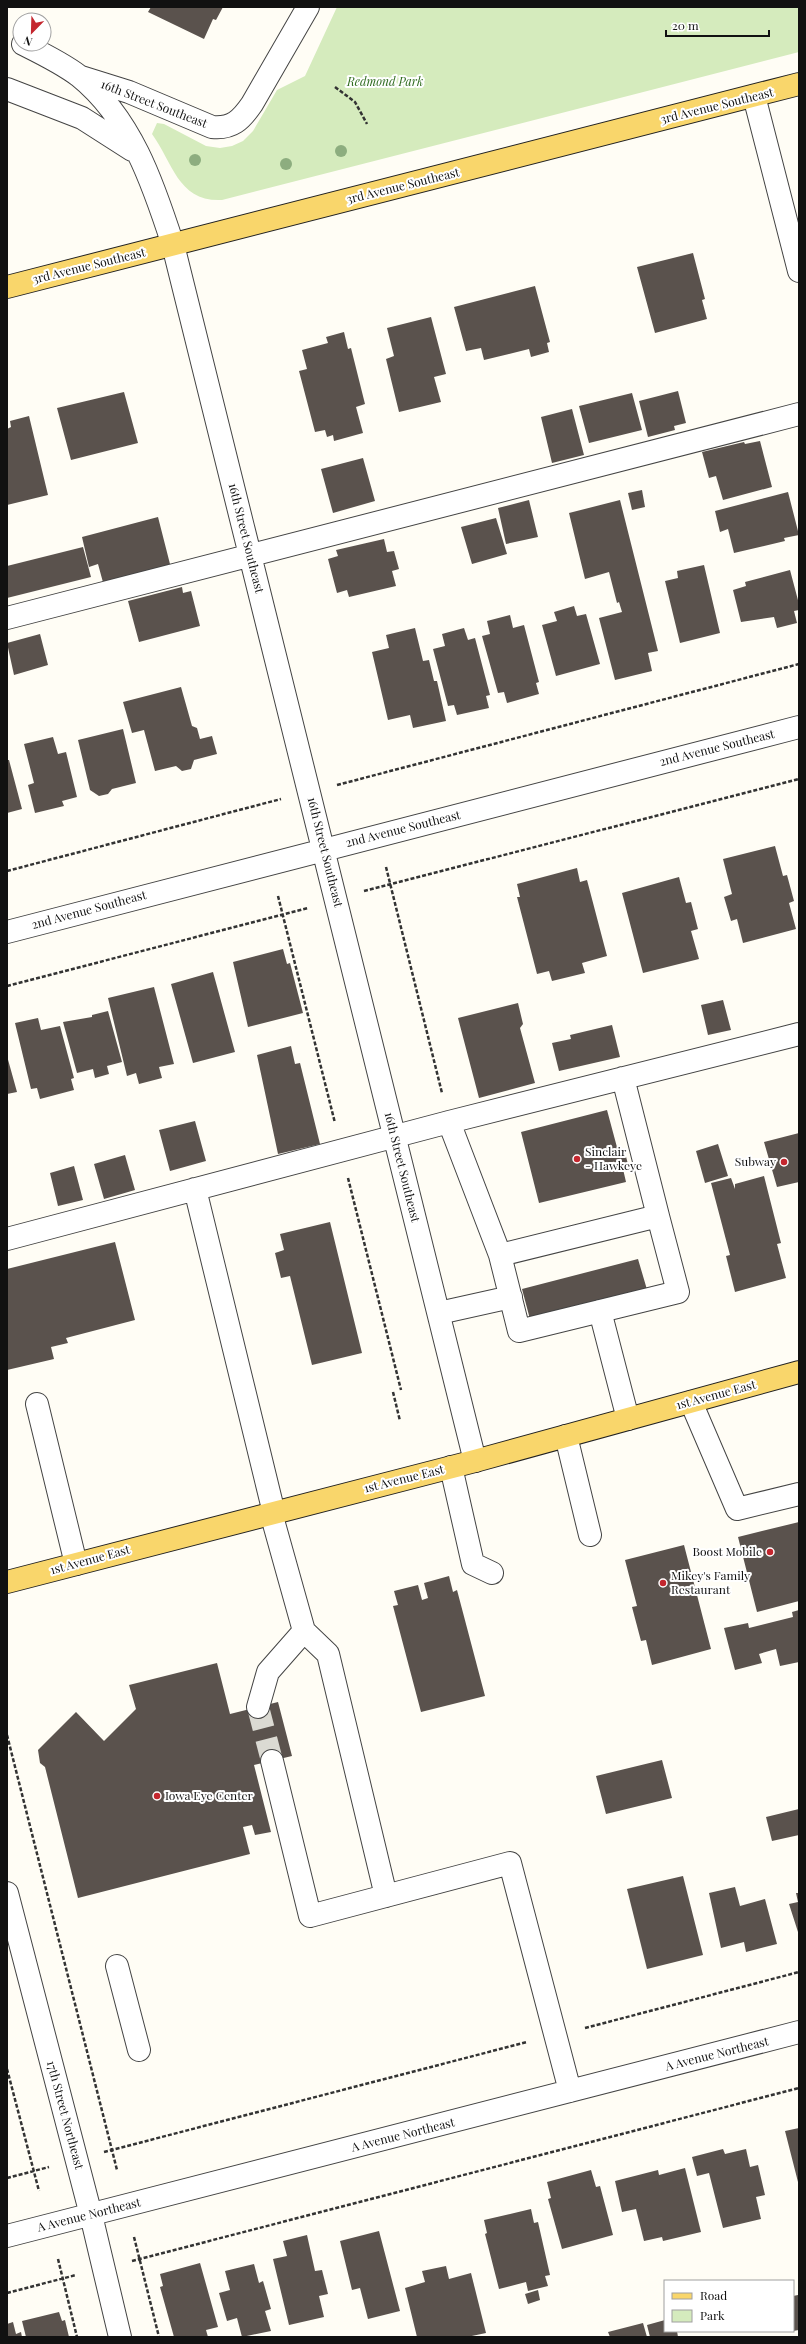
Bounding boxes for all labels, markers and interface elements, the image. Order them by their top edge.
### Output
north arrow [12,12,52,52]
scale bar [666,12,769,38]
text: 20 m [672,17,699,33]
text: N [21,33,34,50]
park label: Redmond Park [346,73,423,89]
street label: 16th Street Southeast [99,75,211,131]
street label: 3rd Avenue Southeast [659,83,776,127]
street label: 3rd Avenue Southeast [345,163,462,207]
street label: 3rd Avenue Southeast [31,243,148,287]
street label: 16th Street Southeast [226,481,269,595]
street label: 2nd Avenue Southeast [658,725,777,769]
street label: 16th Street Southeast [305,795,348,909]
street label: 2nd Avenue Southeast [344,806,463,850]
street label: 2nd Avenue Southeast [30,886,149,932]
street label: 16th Street Southeast [382,1110,425,1224]
place label: Sinclair - Hawkeye [585,1143,642,1173]
place label: Subway [735,1153,776,1169]
marker: Sinclair - Hawkeye [572,1154,582,1164]
marker: Subway [779,1157,789,1167]
street label: 1st Avenue East [674,1376,758,1412]
street label: 1st Avenue East [362,1460,446,1496]
street label: 1st Avenue East [48,1541,132,1577]
place label: Boost Mobile [693,1543,762,1559]
marker: Boost Mobile [765,1547,775,1557]
place label: Mikey's Family Restaurant [671,1567,750,1597]
marker: Mikey's Family Restaurant [658,1578,668,1588]
place label: Iowa Eye Center [165,1787,253,1803]
marker: Iowa Eye Center [152,1791,162,1801]
street label: A Avenue Northeast [662,2032,771,2074]
street label: 17th Street Northeast [44,2059,88,2172]
street label: A Avenue Northeast [348,2113,457,2155]
street label: A Avenue Northeast [34,2193,143,2235]
legend [664,2280,794,2332]
text: Road [700,2287,727,2303]
text: Park [700,2307,725,2323]

